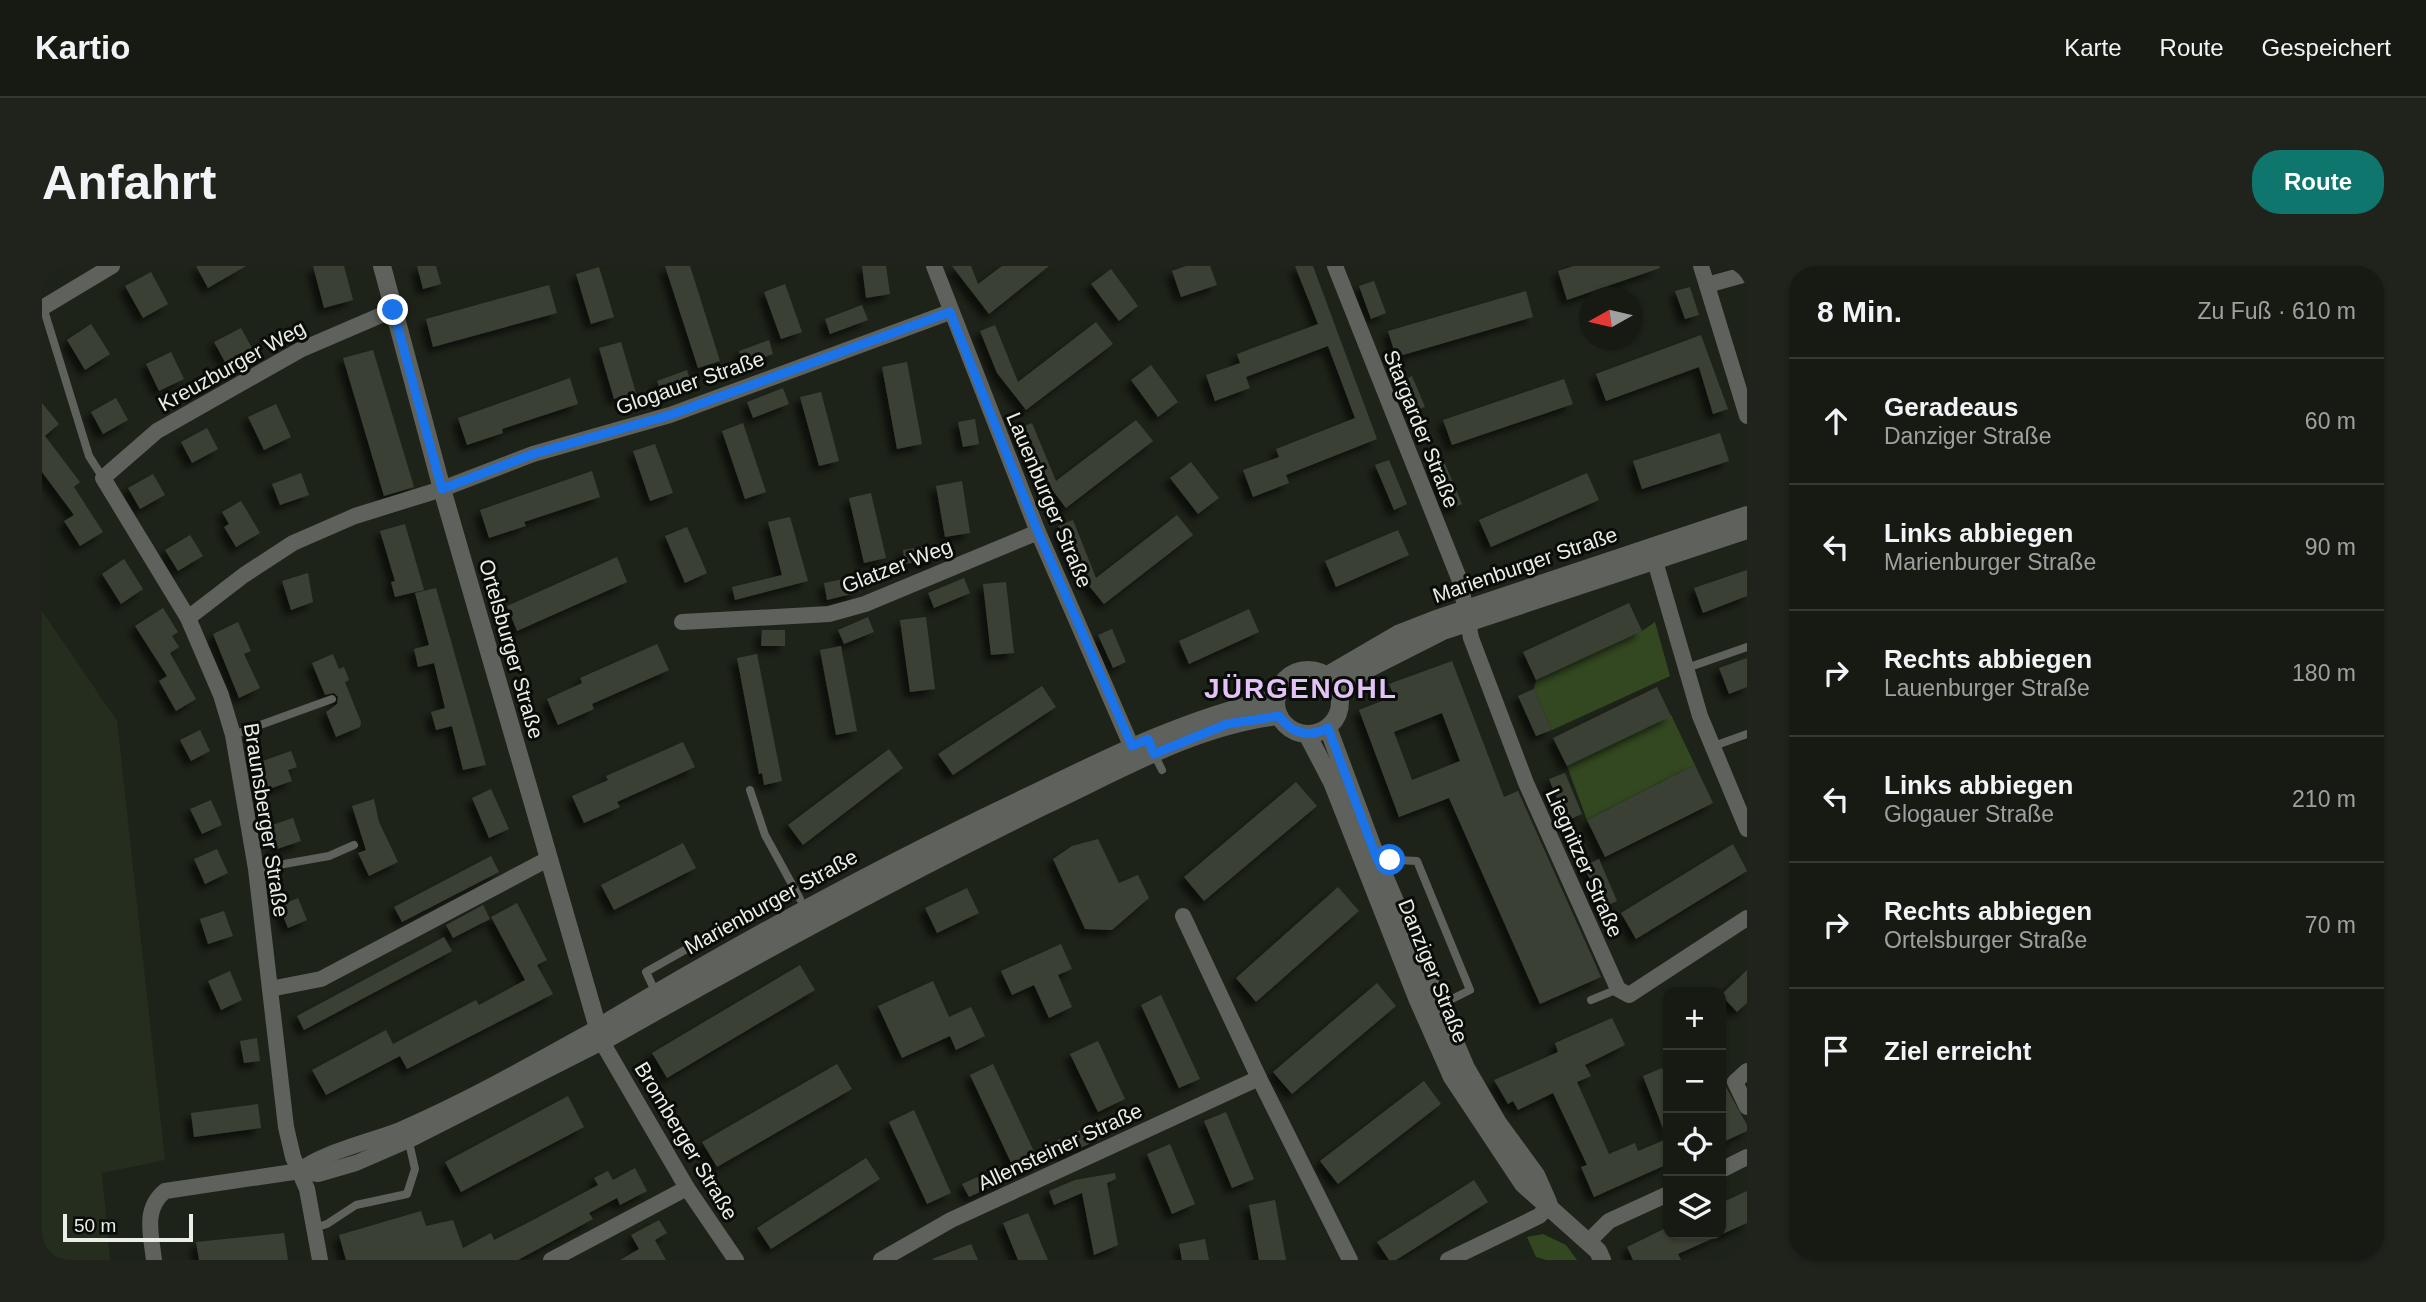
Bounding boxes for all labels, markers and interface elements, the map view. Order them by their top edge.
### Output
text: Kartio [35,29,130,66]
text: Karte [2064,34,2122,61]
text: Route [2160,34,2224,61]
text: Gespeichert [2262,34,2391,61]
button: Route [2252,150,2384,214]
text: Anfahrt [42,155,216,209]
north arrow [1579,287,1642,350]
route end [377,294,408,325]
text: 8 Min. [1817,295,1902,328]
text: Zu Fuß · 610 m [2198,298,2356,324]
street label: Kreuzburger Weg [154,316,309,415]
street label: Glogauer Straße [613,346,767,419]
street label: Stargarder Straße [1379,347,1464,511]
text: Geradeaus [1884,392,2018,422]
icon: ahead [1817,402,1855,440]
text: 60 m [2305,408,2356,434]
street label: Lauenburger Straße [1002,409,1097,591]
text: Danziger Straße [1884,423,2051,449]
text: Links abbiegen [1884,518,2073,548]
street label: Marienburger Straße [1429,522,1620,607]
icon: left [1817,528,1855,566]
street label: Glatzer Weg [838,534,955,597]
text: 90 m [2305,534,2356,560]
text: Marienburger Straße [1884,549,2096,575]
street label: Ortelsburger Straße [475,556,548,741]
text: Rechts abbiegen [1884,644,2092,674]
icon: right [1817,654,1855,692]
text: 180 m [2292,660,2356,686]
district label: JÜRGENOHL [1204,673,1398,704]
text: Lauenburger Straße [1884,675,2090,701]
street label: Braunsberger Straße [240,721,293,919]
text: Links abbiegen [1884,770,2073,800]
icon: left [1817,780,1855,818]
street label: Liegnitzer Straße [1541,785,1627,941]
text: 210 m [2292,786,2356,812]
text: Glogauer Straße [1884,801,2054,827]
route start [1374,844,1405,875]
street label: Marienburger Straße [680,845,861,959]
street label: Danziger Straße [1394,896,1473,1046]
text: Rechts abbiegen [1884,896,2092,926]
icon: right [1817,906,1855,944]
text: 70 m [2305,912,2356,938]
text: Ortelsburger Straße [1884,927,2087,953]
map controls [1663,987,1726,1239]
button: + [1663,987,1726,1050]
icon: arrive [1817,1032,1855,1070]
text: Ziel erreicht [1884,1036,2031,1066]
button: − [1663,1050,1726,1113]
street label: Bromberger Straße [630,1058,743,1224]
street label: Allensteiner Straße [974,1098,1146,1195]
button: locate [1663,1113,1726,1176]
button: layers [1663,1176,1726,1239]
scale bar [63,1211,192,1243]
text: 50 m [74,1215,116,1236]

